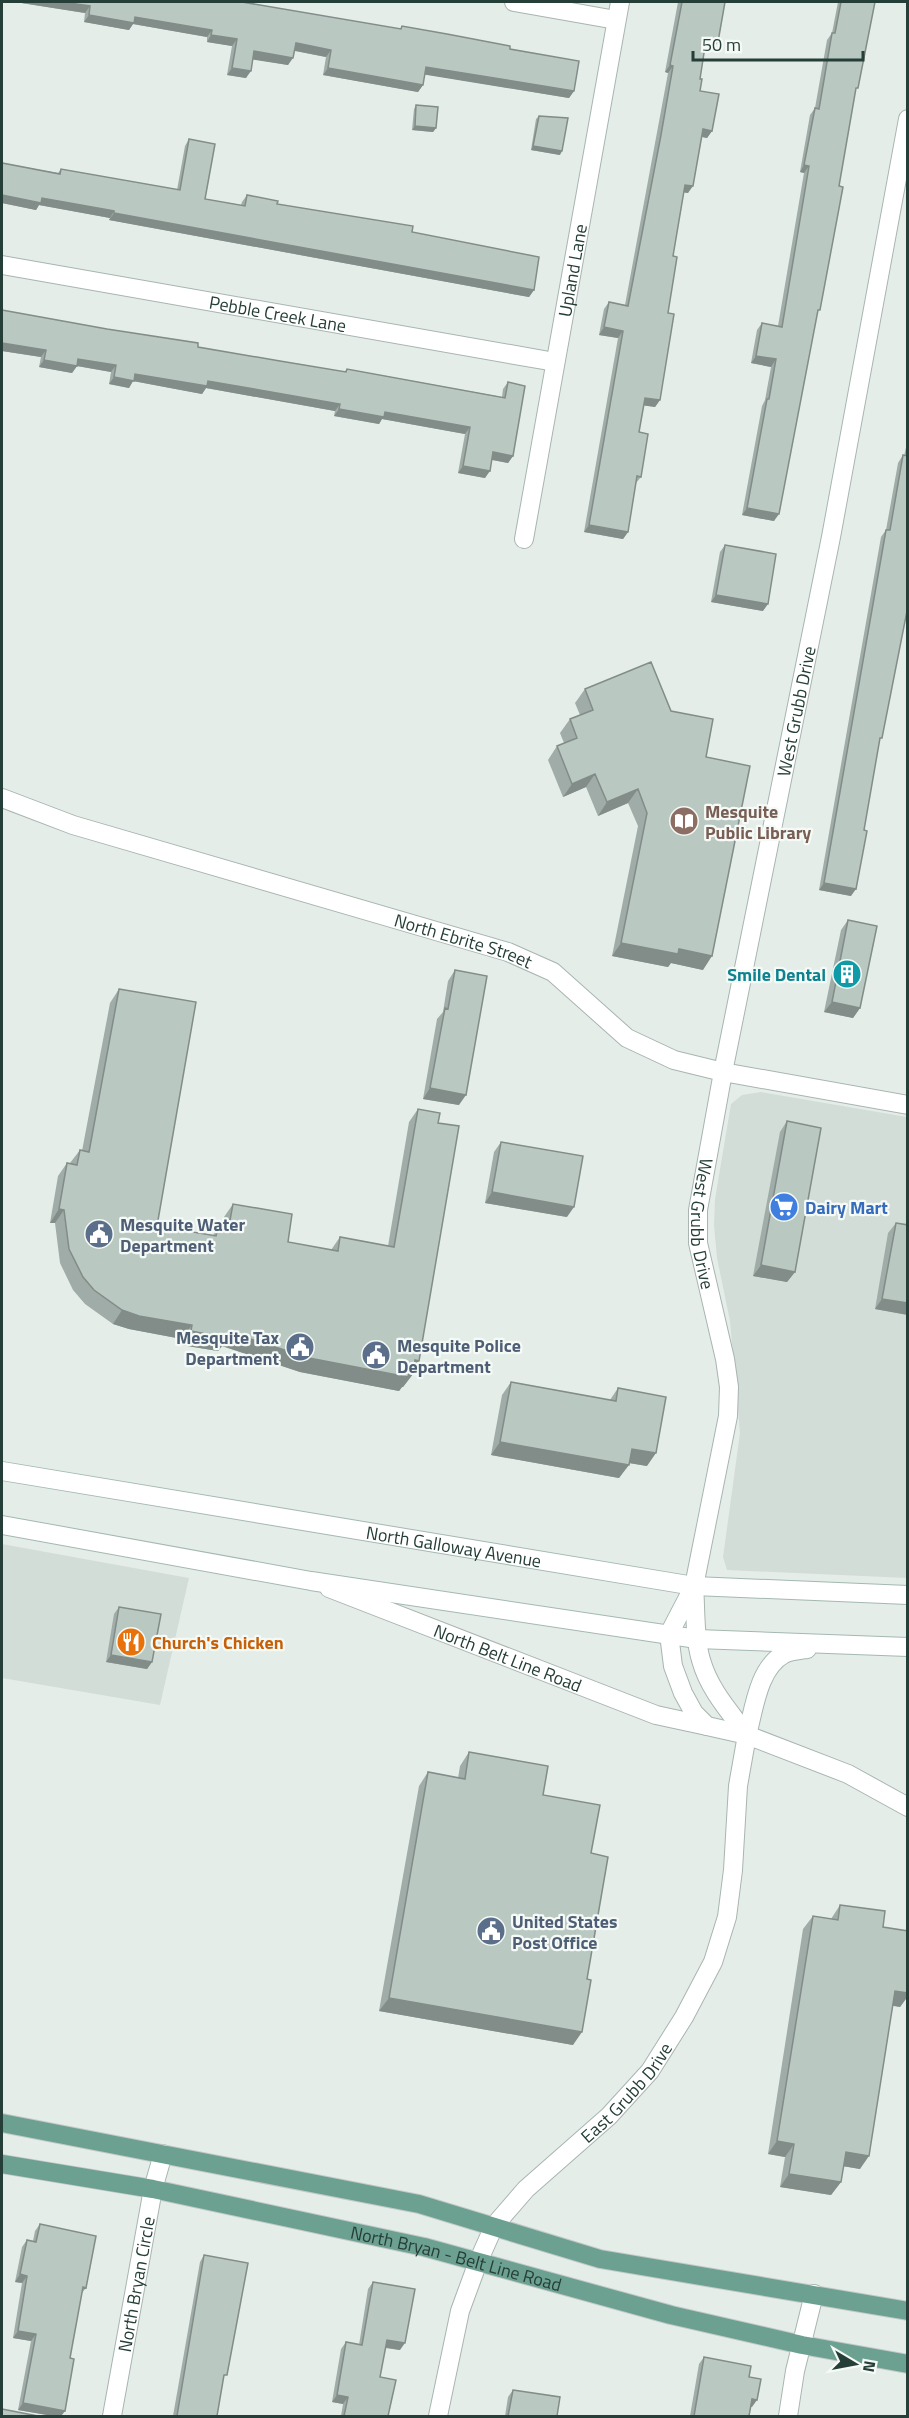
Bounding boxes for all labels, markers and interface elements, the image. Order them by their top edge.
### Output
scale bar [693,24,862,62]
text: 50 m [702,31,741,58]
street label: Upland Lane [550,222,594,319]
street label: Pebble Creek Lane [207,288,349,339]
street label: West Grubb Drive [769,644,822,779]
place label: Mesquite Public Library [705,798,811,846]
library icon: Mesquite Public Library [668,805,700,837]
street label: North Ebrite Street [391,906,537,975]
building icon: Smile Dental [831,958,863,990]
place label: Smile Dental [727,961,826,988]
street label: West Grubb Drive [684,1156,722,1292]
supermarket icon: Dairy Mart [768,1191,800,1223]
place label: Dairy Mart [805,1194,888,1221]
place label: Mesquite Water Department [120,1211,245,1259]
public building icon: Mesquite Water Department [83,1218,115,1250]
place label: Mesquite Tax Department [176,1324,279,1372]
public building icon: Mesquite Tax Department [284,1331,316,1363]
place label: Mesquite Police Department [397,1332,521,1380]
public building icon: Mesquite Police Department [360,1339,392,1371]
street label: North Galloway Avenue [364,1518,543,1574]
street label: North Belt Line Road [430,1617,586,1698]
restaurant icon: Church's Chicken [115,1626,147,1658]
place label: Church's Chicken [152,1629,284,1656]
place label: United States Post Office [512,1908,618,1956]
public building icon: United States Post Office [475,1915,507,1947]
street label: East Grubb Drive [574,2037,678,2149]
street label: North Bryan Circle [110,2214,161,2354]
street label: North Bryan - Belt Line Road [348,2218,565,2298]
north arrow [825,2334,885,2394]
text: N [857,2359,883,2374]

